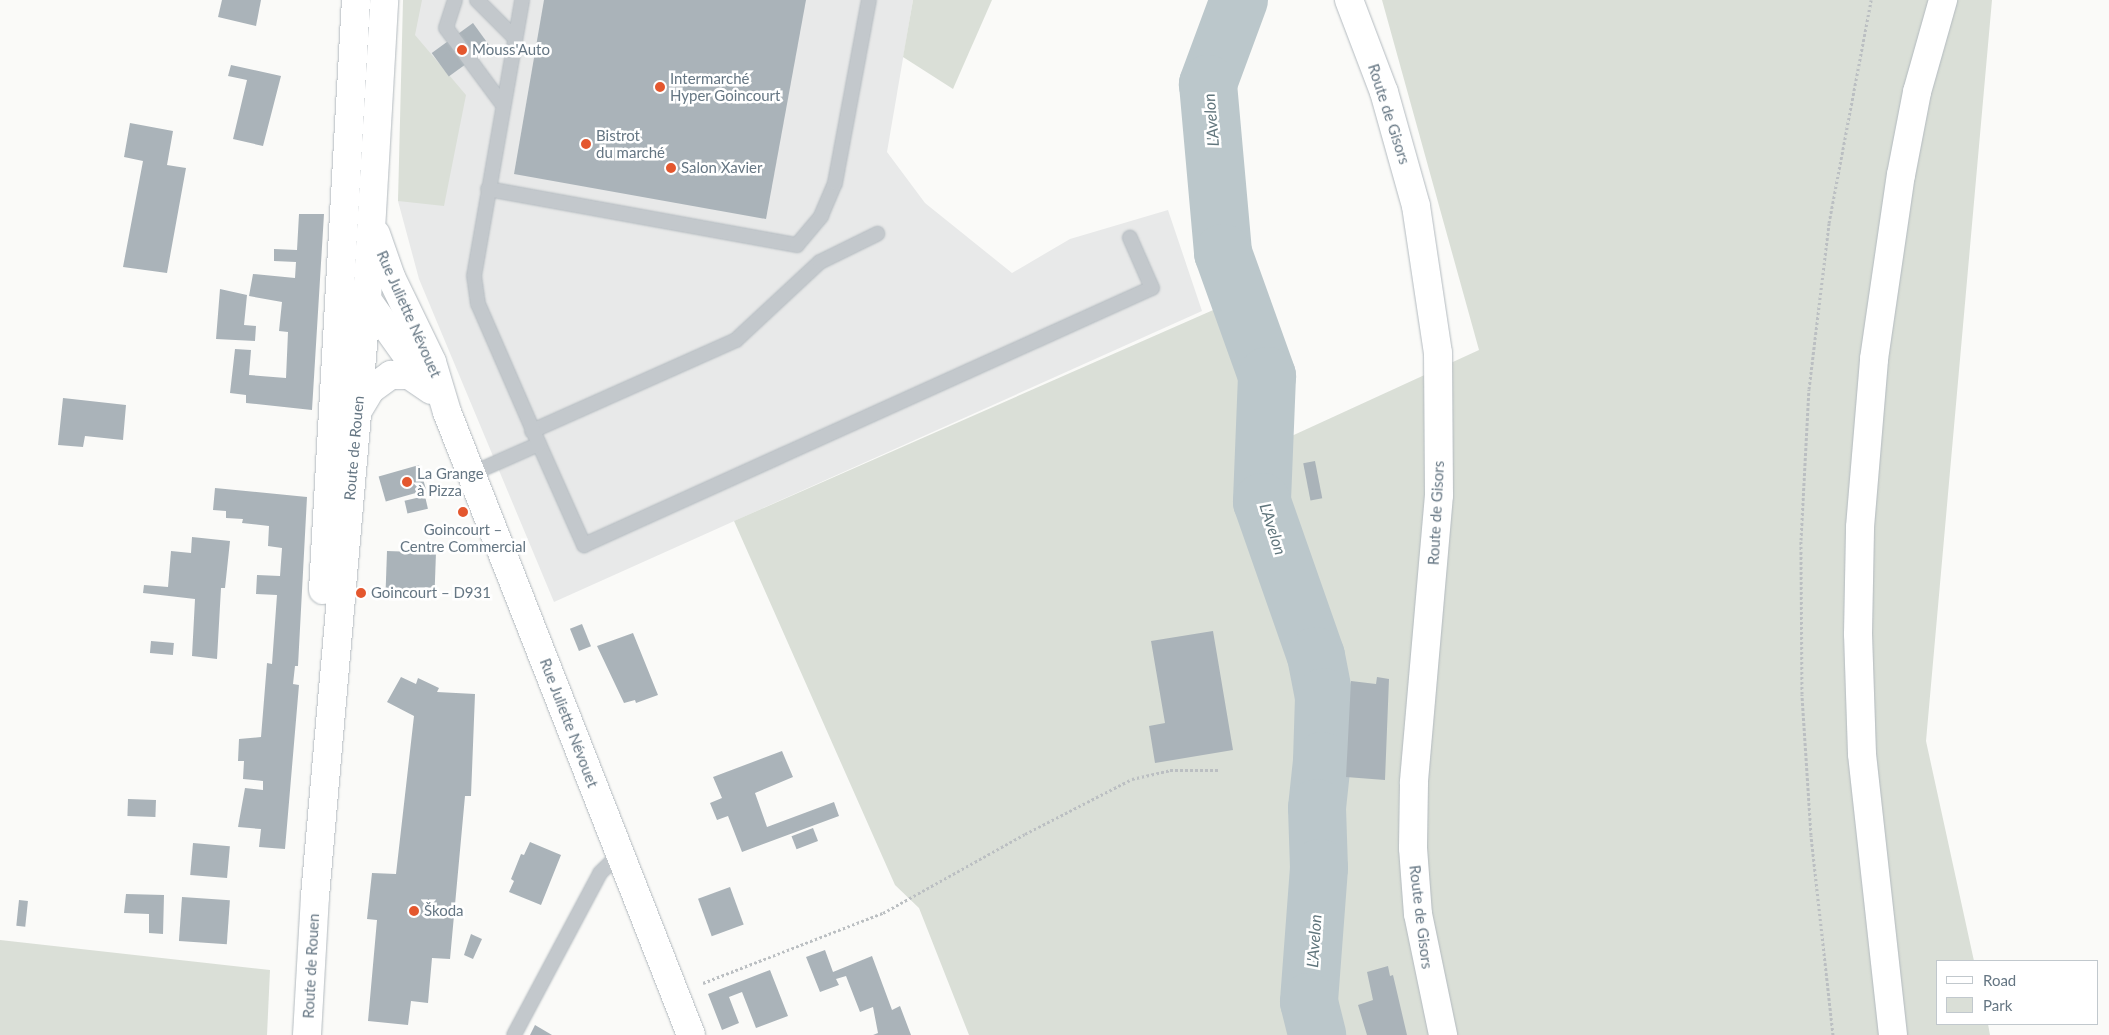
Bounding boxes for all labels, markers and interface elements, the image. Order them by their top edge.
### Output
place label: Mouss'Auto [472,41,550,59]
marker: Mouss'Auto [456,44,468,56]
street label: Route de Gisors [1364,62,1414,166]
place label: Intermarché Hyper Goincourt [670,69,781,104]
marker: Intermarché Hyper Goincourt [654,81,666,93]
water label: L'Avelon [1199,93,1223,147]
place label: Bistrot du marché [596,126,665,161]
marker: Bistrot du marché [580,138,592,150]
place label: Salon Xavier [681,159,762,177]
marker: Salon Xavier [665,162,677,174]
street label: Rue Juliette Névouet [373,248,445,380]
street label: Route de Rouen [340,395,368,501]
street label: Route de Gisors [1424,460,1448,566]
place label: La Grange à Pizza [417,464,484,499]
marker: La Grange à Pizza [401,476,413,488]
water label: L'Avelon [1256,501,1290,557]
marker: Goincourt – Centre Commercial [457,506,469,518]
place label: Goincourt – Centre Commercial [400,520,526,555]
place label: Goincourt – D931 [371,584,491,602]
marker: Goincourt – D931 [355,587,367,599]
street label: Rue Juliette Névouet [536,656,602,790]
street label: Route de Gisors [1406,864,1436,970]
place label: Škoda [424,902,464,920]
marker: Škoda [408,905,420,917]
street label: Route de Rouen [299,913,323,1019]
water label: L'Avelon [1303,914,1325,968]
legend [1936,960,2099,1025]
text: Road [1983,971,2016,989]
text: Park [1983,996,2012,1014]

